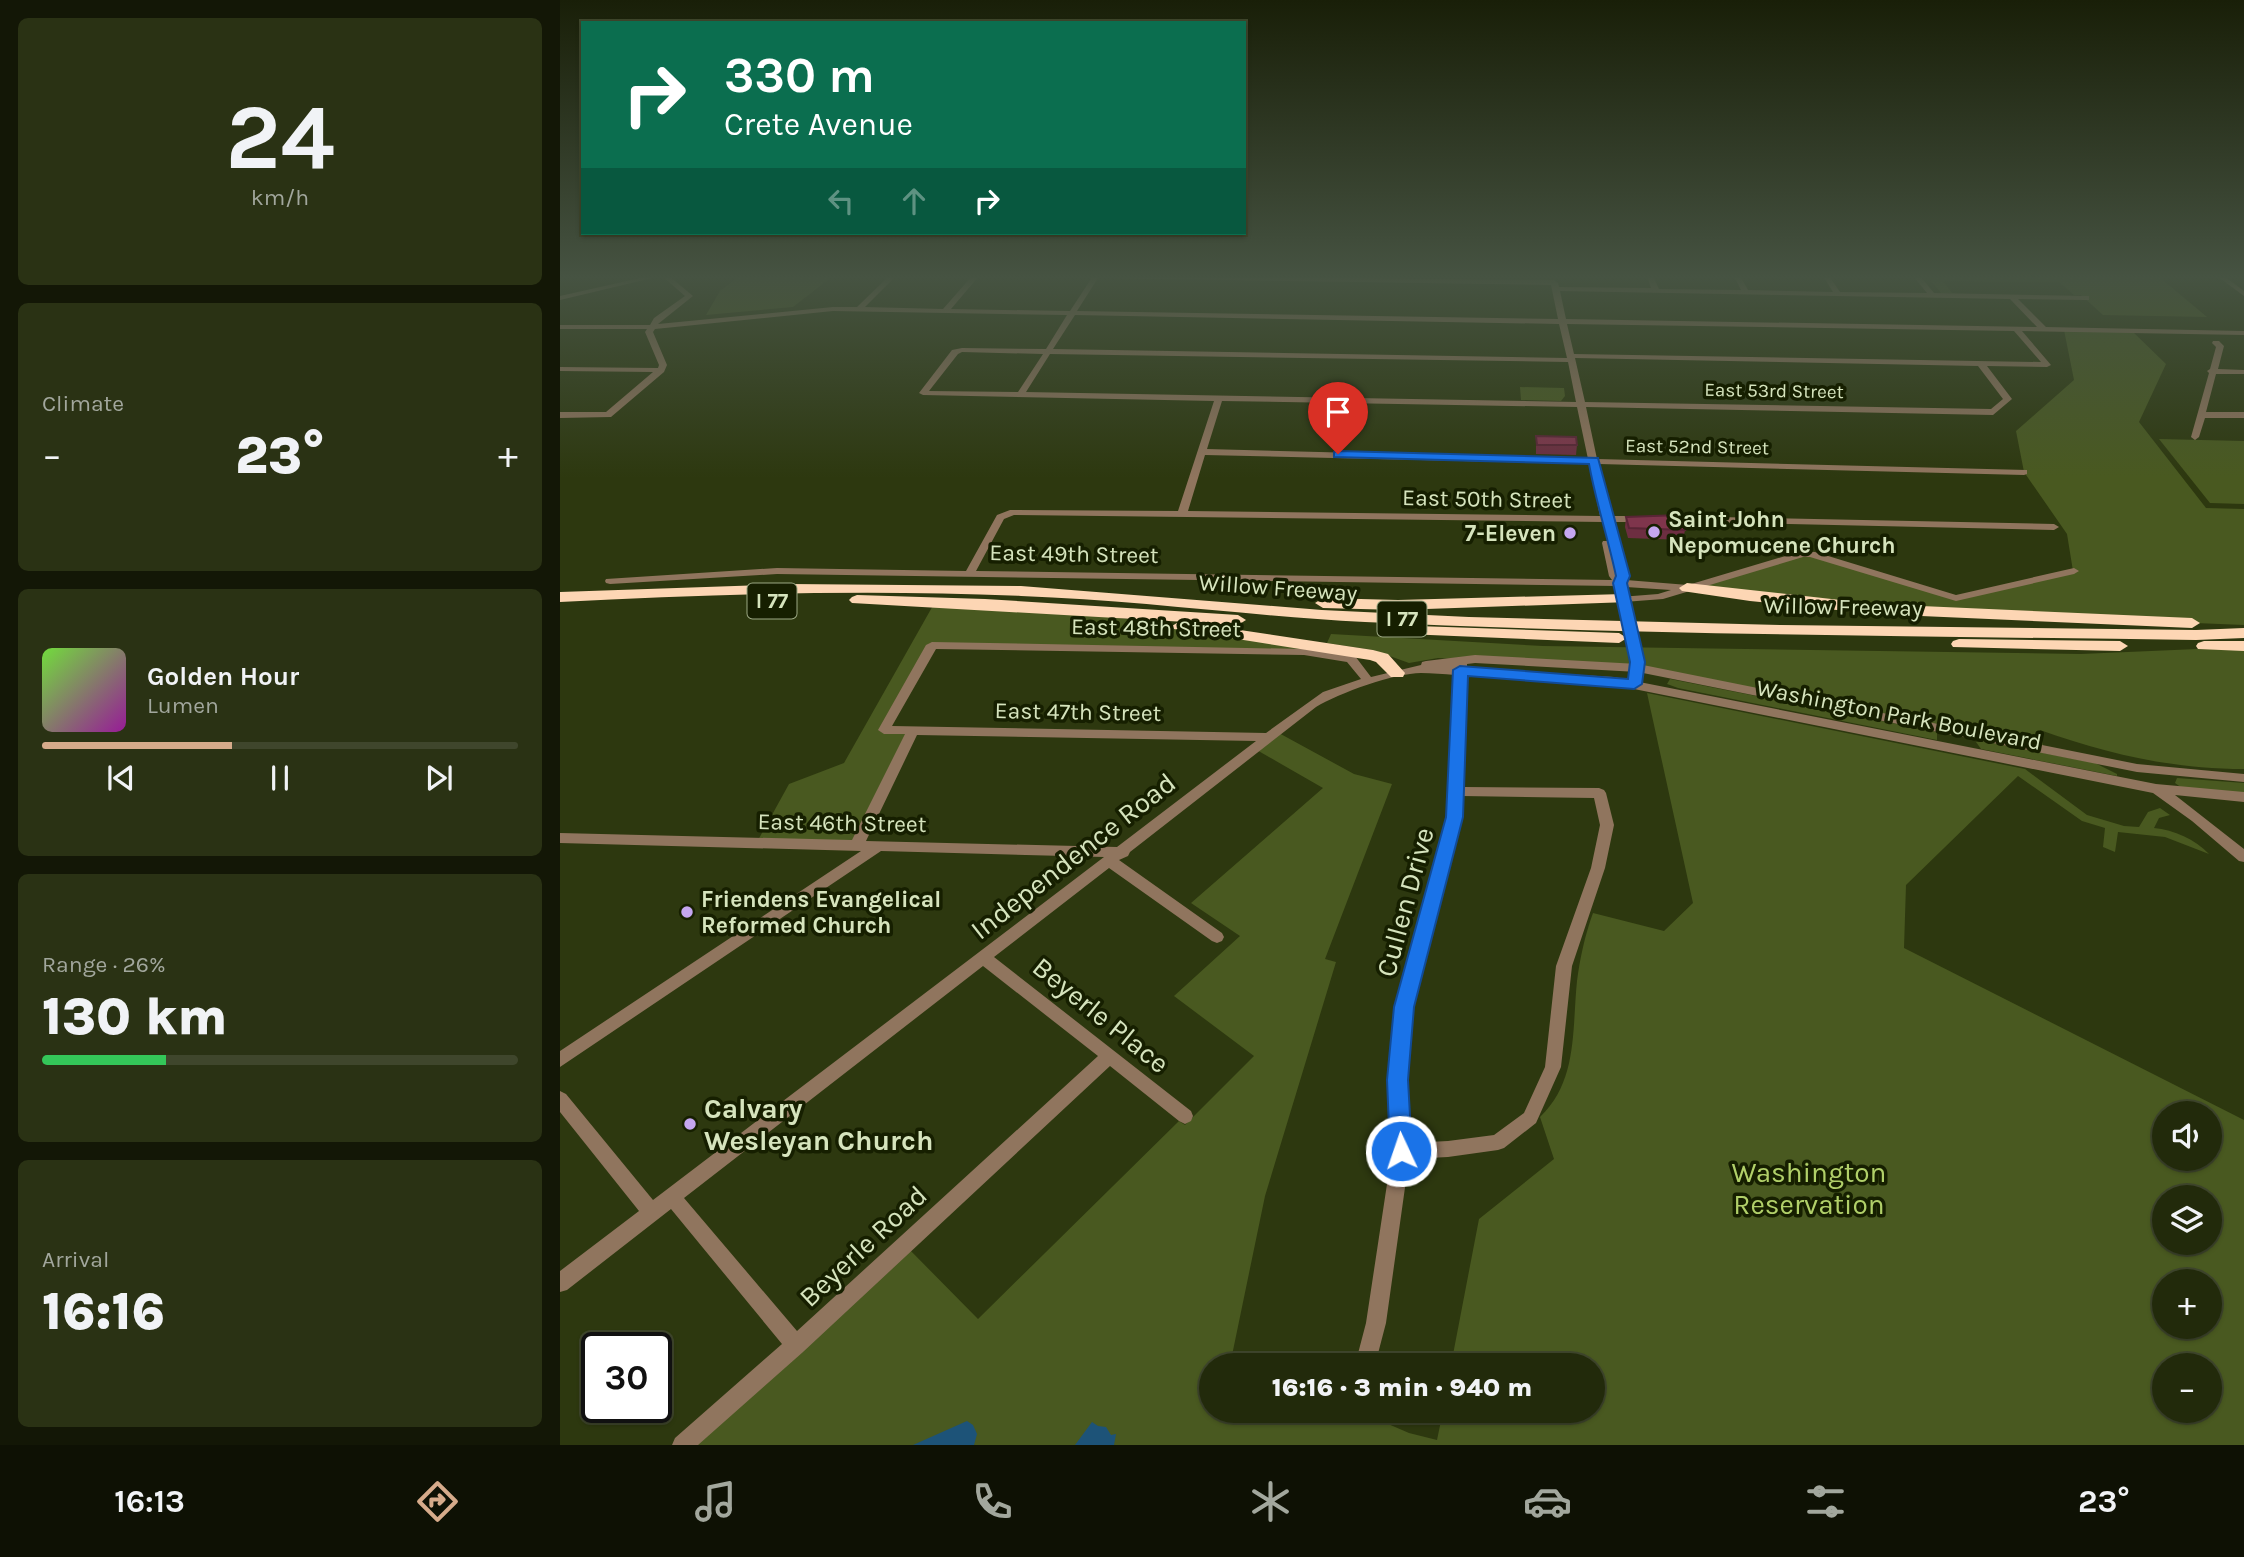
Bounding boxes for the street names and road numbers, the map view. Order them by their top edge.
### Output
street label: East 53rd Street [1704,379,1844,403]
street label: East 52nd Street [1625,435,1769,459]
street label: East 50th Street [1402,484,1572,514]
street label: East 49th Street [989,539,1159,569]
street label: Willow Freeway [1198,569,1359,607]
road number: I 77 [748,584,796,618]
street label: Willow Freeway [1763,592,1923,622]
road number: I 77 [1378,602,1426,636]
street label: East 48th Street [1071,613,1242,643]
street label: Washington Park Boulevard [1754,674,2044,756]
street label: East 47th Street [994,697,1162,727]
street label: Independence Road [964,766,1182,946]
street label: East 46th Street [757,808,927,838]
street label: Cullen Drive [1369,824,1441,980]
street label: Beyerle Place [1026,950,1176,1080]
street label: Beyerle Road [792,1178,934,1314]

